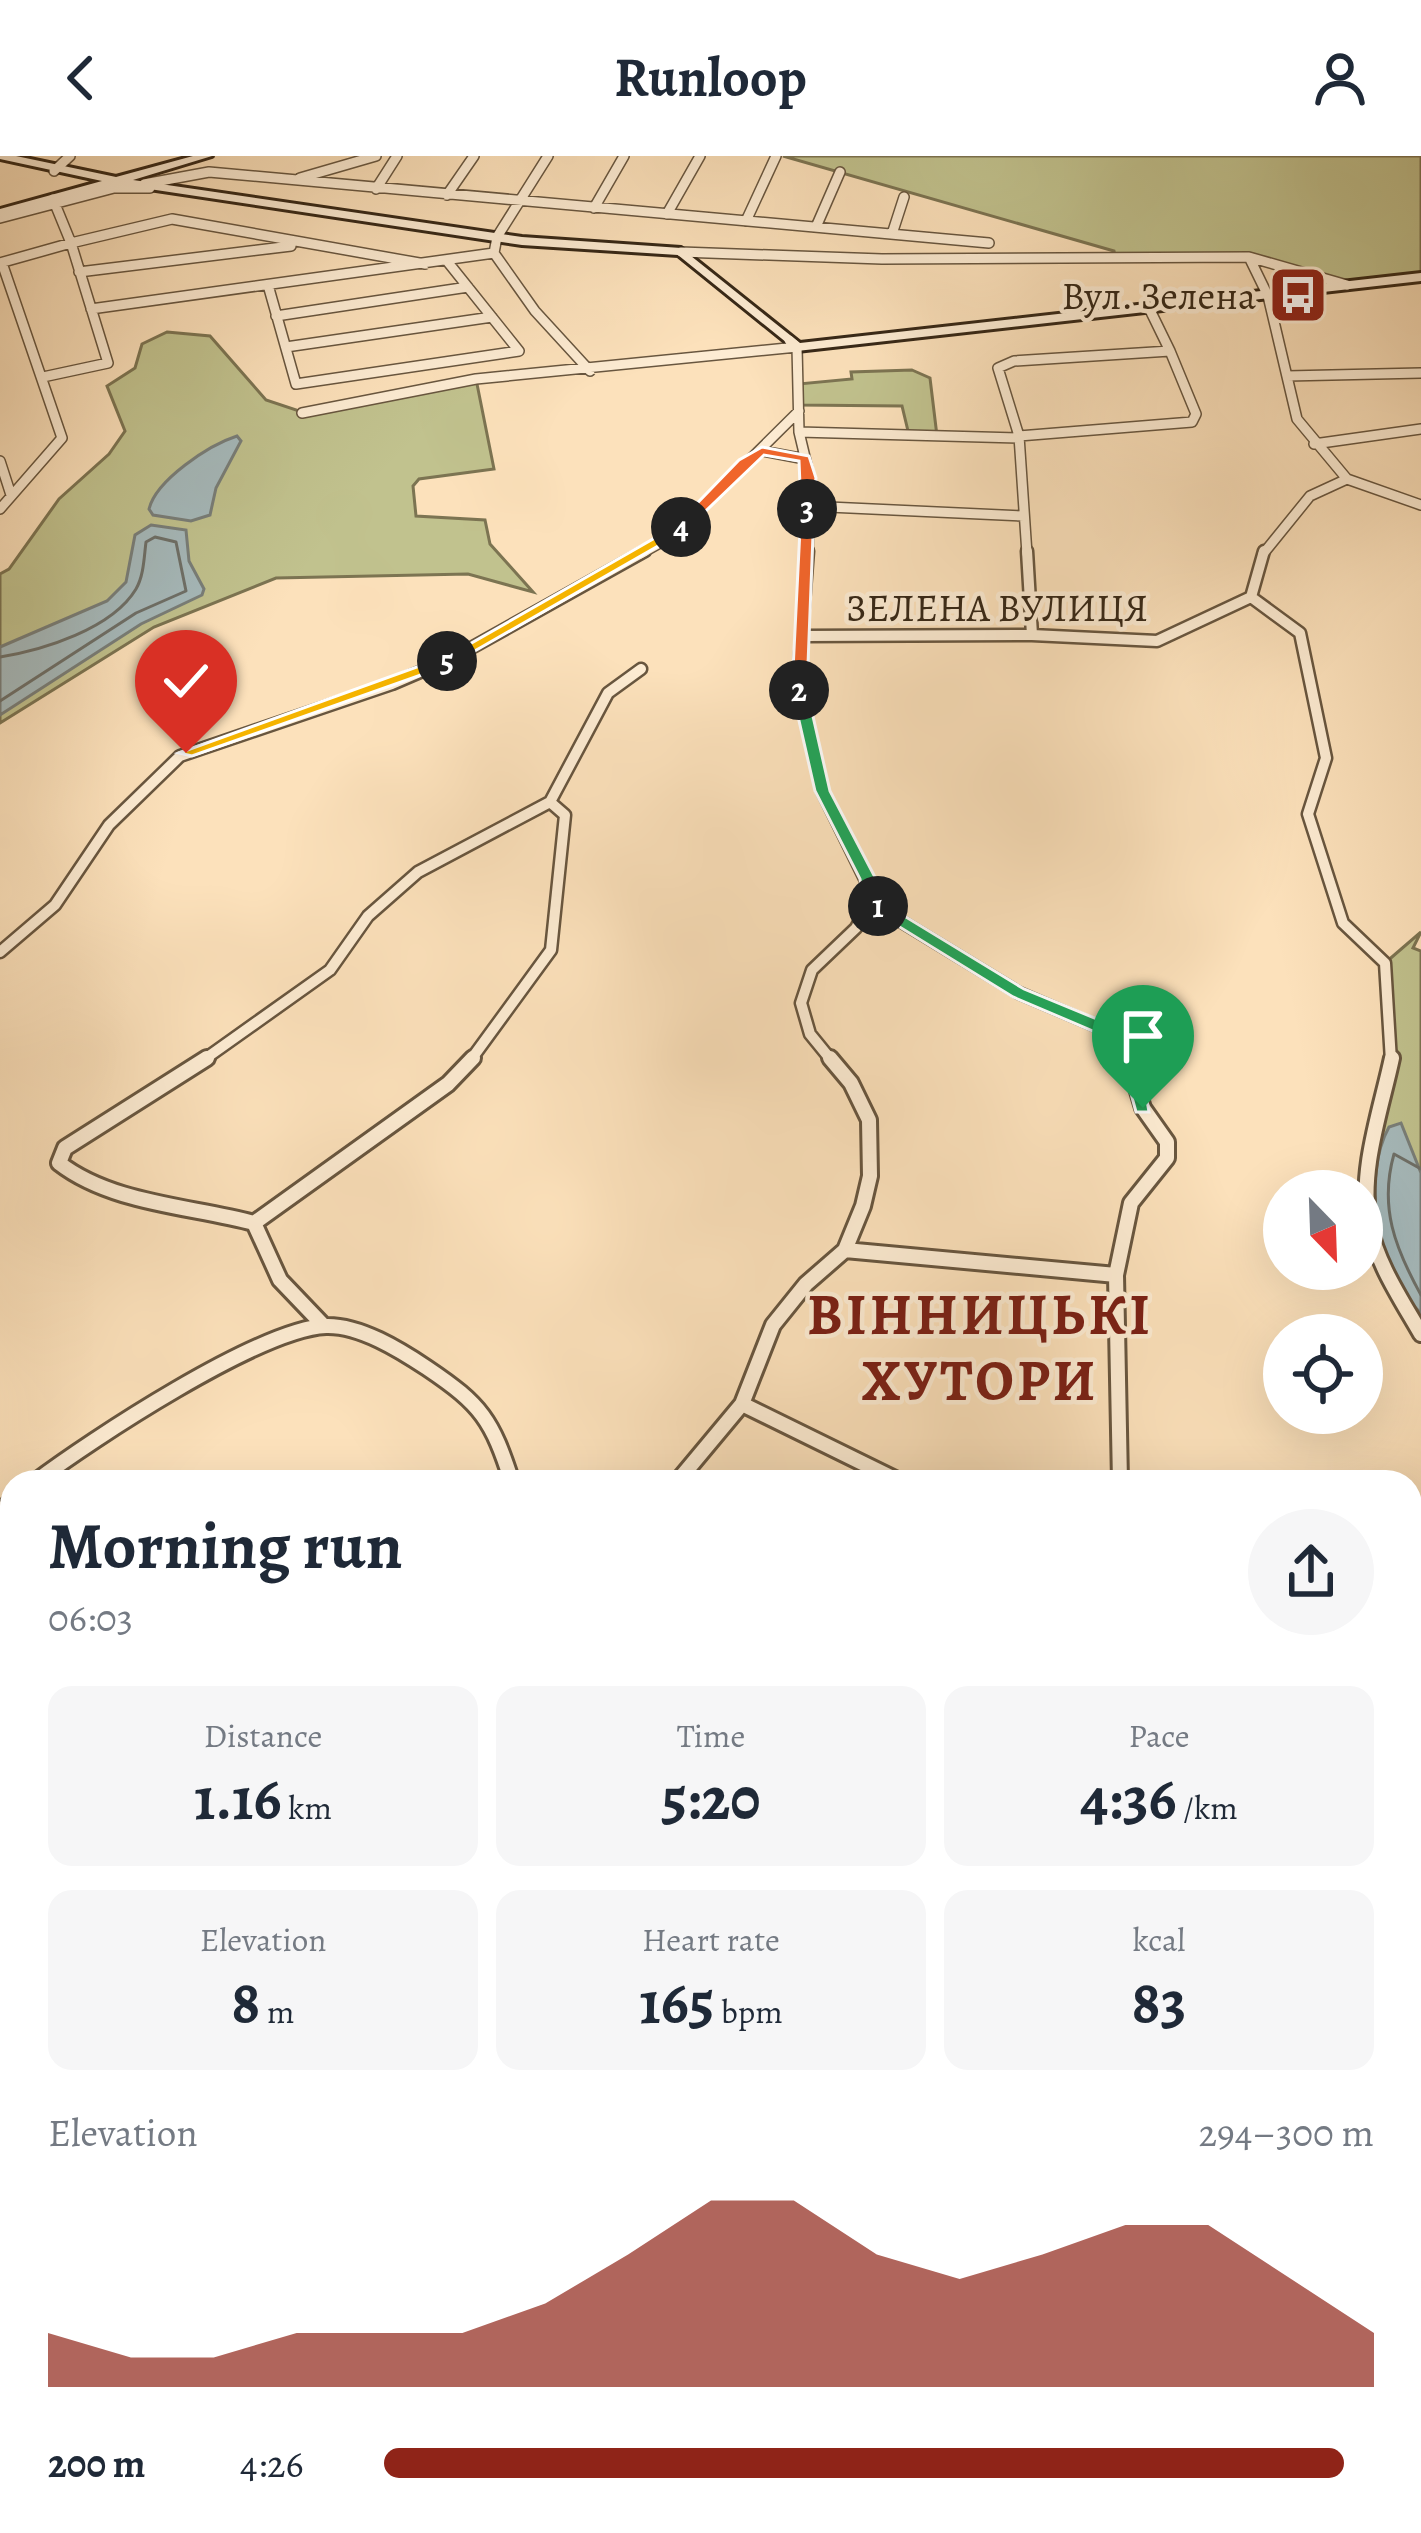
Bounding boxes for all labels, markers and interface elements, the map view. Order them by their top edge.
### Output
text: Runloop [614,41,807,115]
icon: back [48,45,114,111]
icon: person [1307,45,1373,111]
bus stop icon: Вул. Зелена [1267,264,1329,326]
place label: Вул. Зелена [1061,269,1256,322]
pin: 3 [777,479,837,539]
text: 3 [800,486,814,531]
pin: 4 [651,497,711,557]
text: 4 [673,504,689,549]
street label: ЗЕЛЕНА ВУЛИЦЯ [846,581,1148,634]
pin [135,630,237,753]
pin: 5 [417,631,477,691]
text: 5 [440,638,454,683]
icon: check [153,648,219,714]
pin: 2 [769,660,829,720]
text: 2 [791,667,807,712]
pin: 1 [848,876,908,936]
text: 1 [872,883,884,928]
pin [1092,985,1194,1108]
icon: arrive [1110,1003,1176,1069]
north arrow [1263,1170,1383,1290]
map controls [1263,1170,1383,1434]
district label: ВІННИЦЬКІ ХУТОРИ [807,1275,1153,1419]
button: locate [1263,1314,1383,1434]
text: Morning run [48,1501,403,1591]
button: share [1248,1509,1374,1635]
text: 06:03 [48,1591,133,1644]
text: Distance [204,1713,322,1758]
text: Time [677,1713,745,1758]
text: Pace [1128,1713,1190,1758]
text: 1.16 [194,1758,282,1840]
text: 5:20 [661,1758,761,1840]
text: 4:36 [1080,1758,1177,1840]
text: km [282,1785,332,1830]
text: /km [1177,1785,1238,1830]
text: Elevation [200,1917,326,1962]
text: Heart rate [642,1917,780,1962]
text: kcal [1133,1917,1185,1962]
text: 8 [232,1962,260,2044]
text: 165 [639,1962,714,2044]
text: 83 [1132,1962,1186,2044]
text: m [260,1989,294,2034]
text: bpm [714,1989,783,2034]
text: Elevation [48,2106,198,2159]
text: 294–300 m [1198,2106,1374,2159]
text: 200 m [48,2437,146,2490]
text: 4:26 [240,2437,304,2490]

